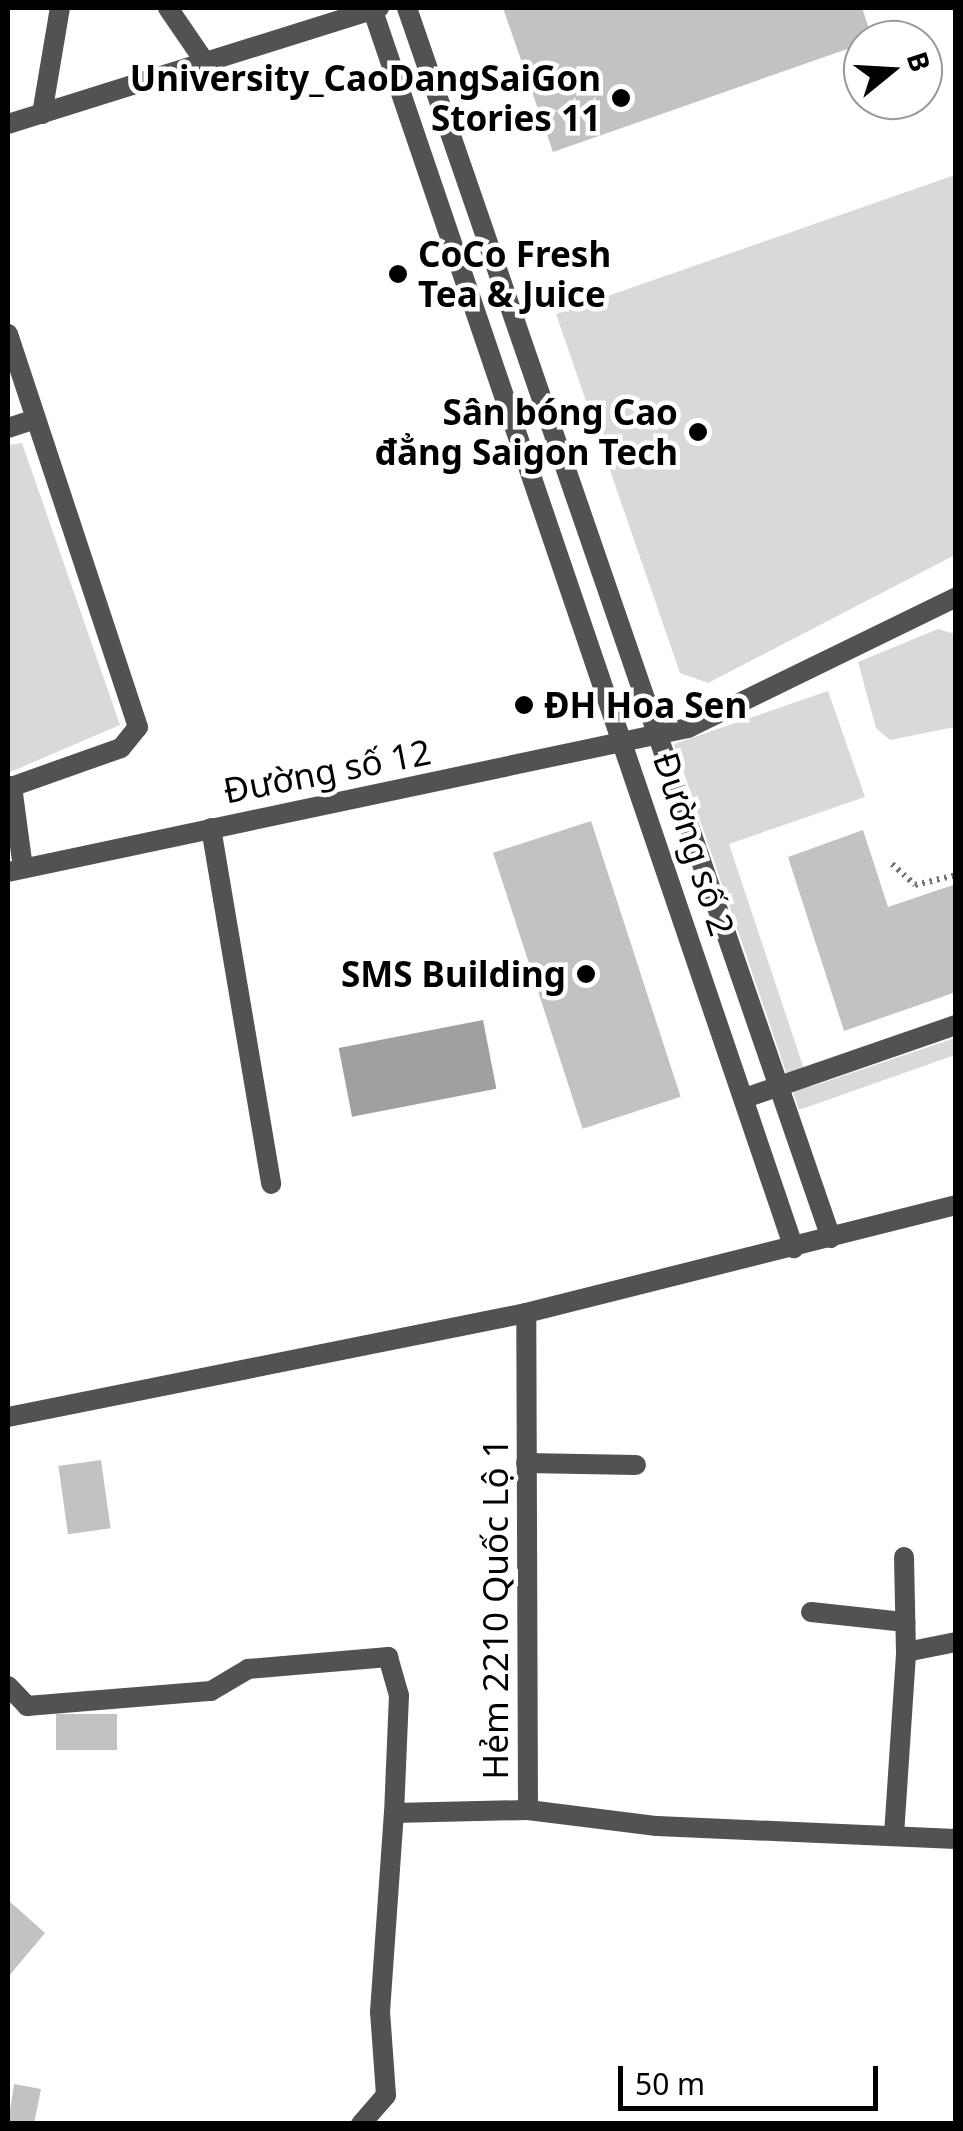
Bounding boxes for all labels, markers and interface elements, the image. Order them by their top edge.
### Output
north arrow [843,20,943,120]
text: B [899,47,941,76]
place label: University_CaoDangSaiGon Stories 11 [130,57,601,139]
marker: University_CaoDangSaiGon Stories 11 [610,87,632,109]
place label: CoCo Fresh Tea & Juice [418,233,611,315]
marker: CoCo Fresh Tea & Juice [387,263,409,285]
place label: Sân bóng Cao đẳng Saigon Tech [374,391,678,473]
marker: Sân bóng Cao đẳng Saigon Tech [687,421,709,443]
place label: ĐH Hoa Sen [544,684,747,726]
marker: ĐH Hoa Sen [513,694,535,716]
street label: Đường số 12 [220,730,434,812]
street label: Đường số 2 [645,747,743,941]
place label: SMS Building [341,953,566,995]
marker: SMS Building [575,963,597,985]
street label: Hẻm 2210 Quốc Lộ 1 [474,1438,516,1780]
scale bar [623,2046,883,2108]
text: 50 m [635,2063,705,2104]

